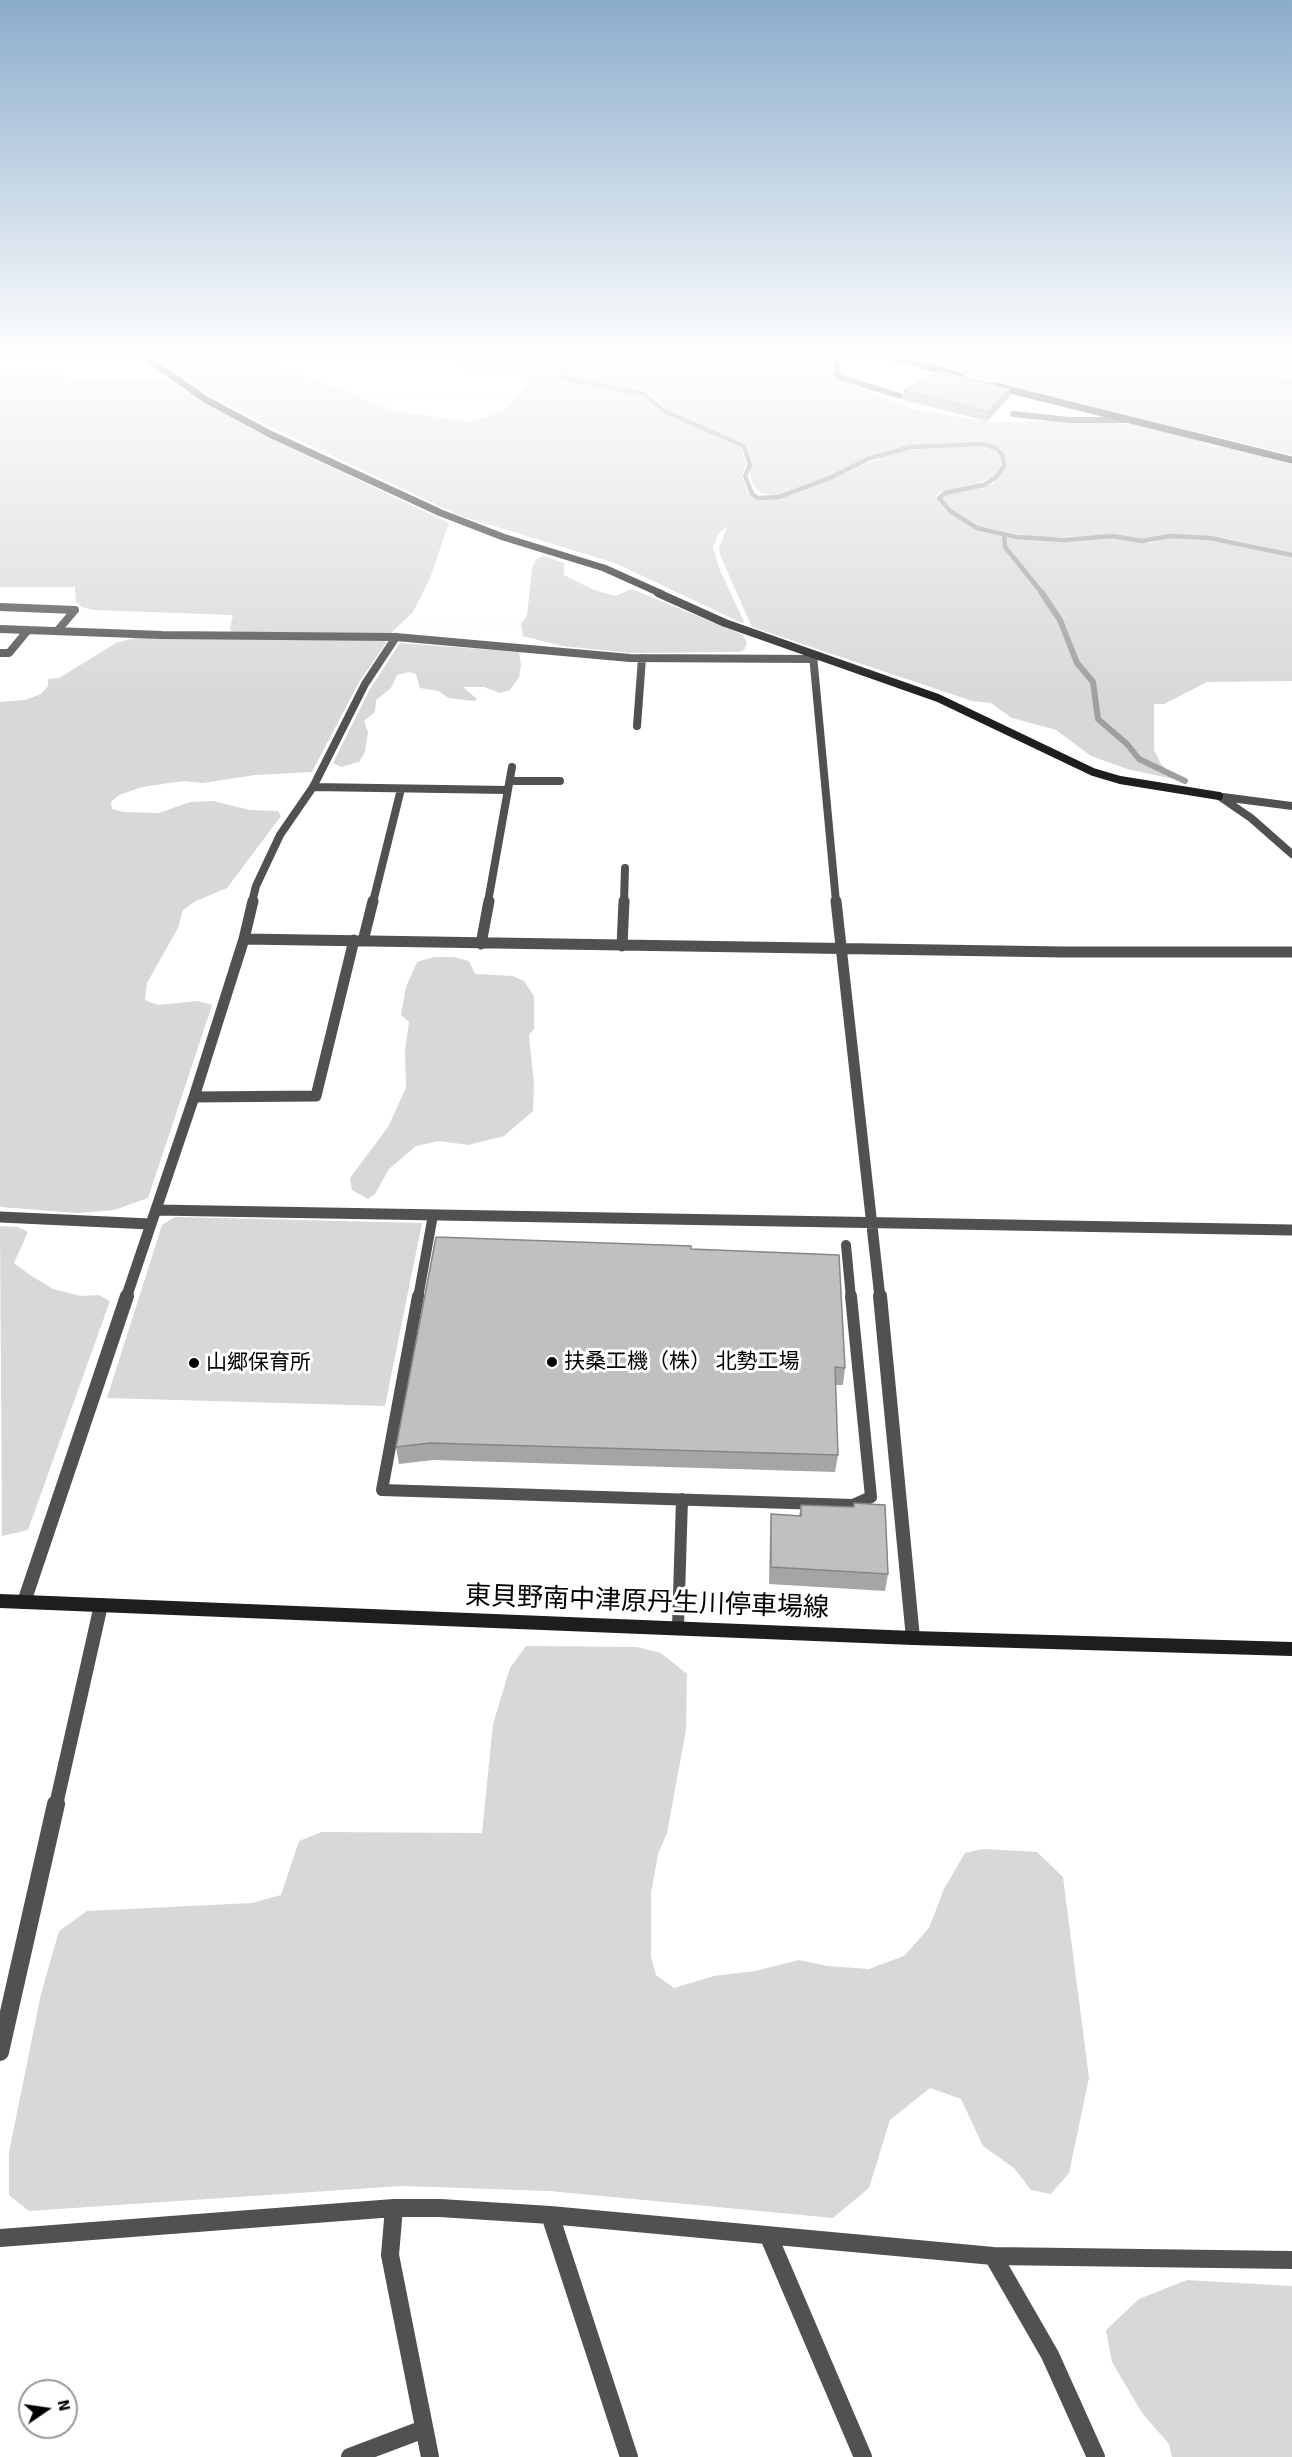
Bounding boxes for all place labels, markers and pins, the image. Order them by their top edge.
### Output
place label: 扶桑工機（株） 北勢工場 [564,1349,800,1375]
place label: 山郷保育所 [206,1350,311,1376]
marker: 扶桑工機（株） 北勢工場 [545,1355,559,1369]
marker: 山郷保育所 [187,1356,201,1370]

